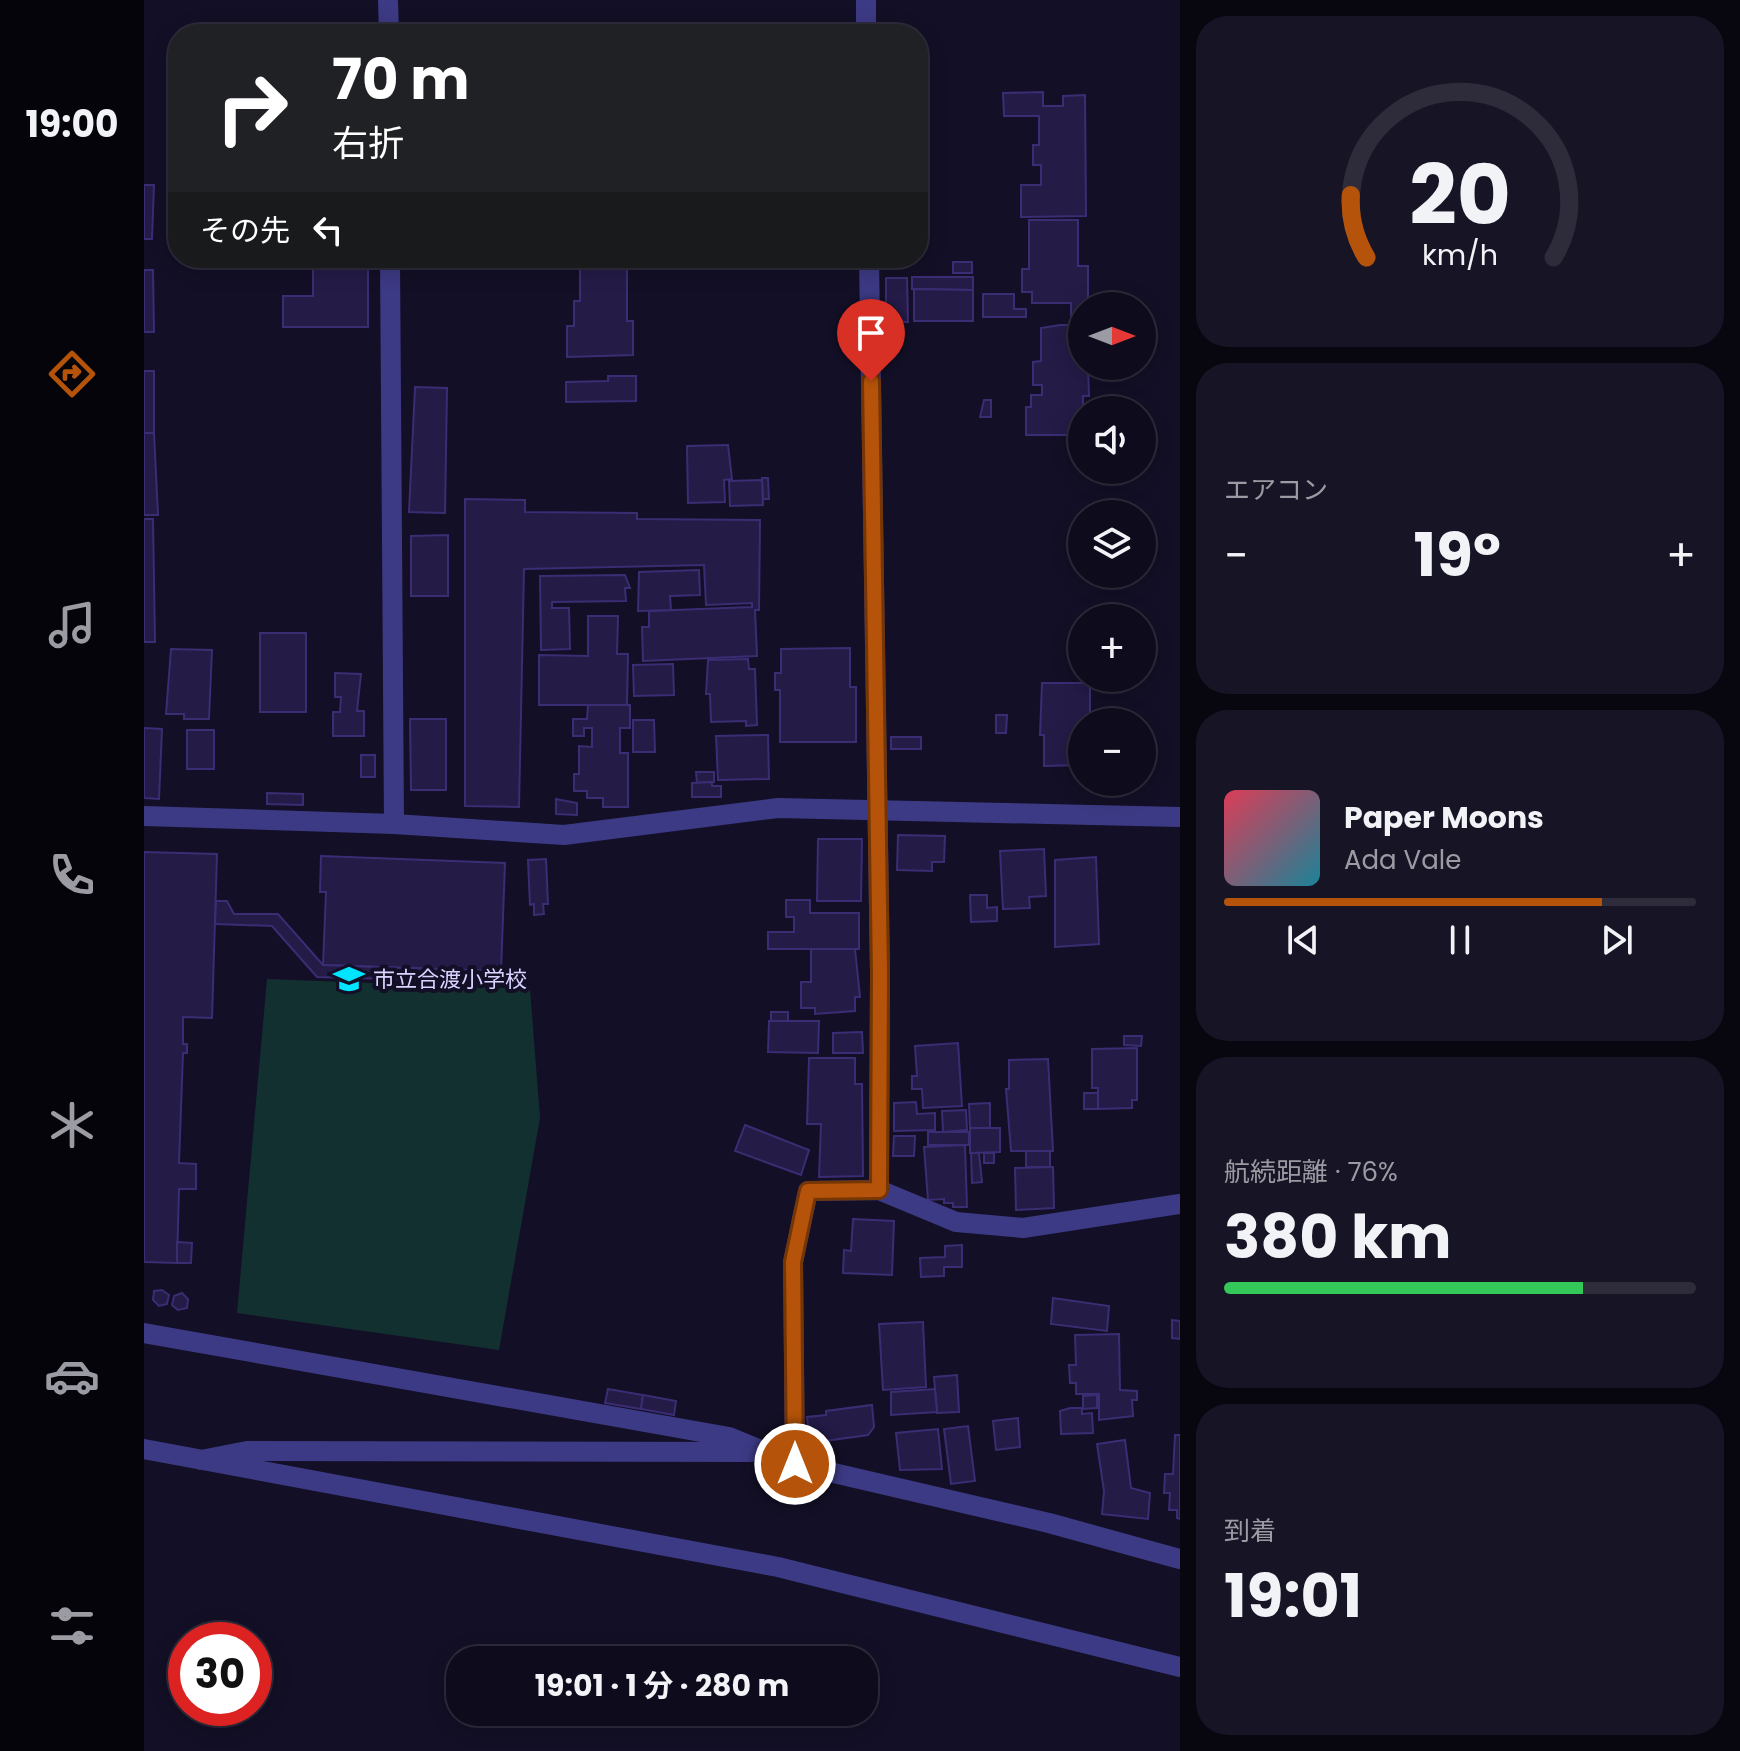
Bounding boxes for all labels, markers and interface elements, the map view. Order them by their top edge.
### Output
text: 70 m [332,40,470,119]
icon: right [200,56,304,160]
text: 19:00 [26,99,118,150]
text: 右折 [332,118,404,169]
text: 20 [1409,136,1511,252]
icon: left [306,208,350,252]
text: その先 [200,209,290,252]
text: km/h [1422,235,1498,275]
north arrow [1068,292,1156,380]
map controls [1068,292,1156,796]
pin [837,299,905,381]
icon: arrive [849,311,893,355]
icon: directions [44,346,100,402]
button: sound [1068,396,1156,484]
text: エアコン [1224,472,1328,508]
button: layers [1068,500,1156,588]
text: 19° [1413,513,1501,597]
text: − [1224,525,1248,586]
text: + [1666,525,1696,586]
icon: music [44,597,100,653]
button: + [1068,604,1156,692]
button: − [1068,708,1156,796]
text: Paper Moons [1344,796,1544,839]
text: Ada Vale [1344,842,1461,878]
icon: phone [44,847,100,903]
icon: previous [1281,918,1325,962]
icon: pause [1438,918,1482,962]
icon: next [1595,918,1639,962]
school or university icon: 市立合渡小学校 [332,962,366,996]
place label: 市立合渡小学校 [373,964,527,995]
icon: climate [44,1097,100,1153]
text: 航続距離 · 76% [1224,1154,1398,1190]
text: 380 km [1224,1195,1452,1279]
icon: car [44,1348,100,1404]
position arrow [753,1422,837,1506]
text: 到着 [1224,1513,1276,1549]
text: 19:01 [1224,1554,1362,1638]
icon: filters [44,1598,100,1654]
speed limit sign: 30 [168,1622,272,1726]
text: 19:01 · 1 分 · 280 m [535,1664,789,1707]

